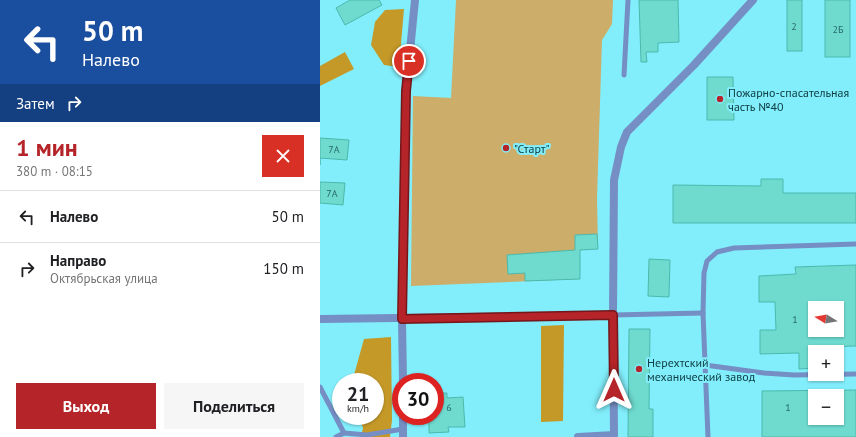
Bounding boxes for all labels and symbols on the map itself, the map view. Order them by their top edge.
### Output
house number: 2 [791,20,797,33]
house number: 2Б [833,23,844,36]
pin [392,44,426,78]
place label: Пожарно-спасательная часть №40 [728,85,849,114]
marker: Пожарно-спасательная часть №40 [715,94,725,104]
place label: "Старт" [514,141,549,156]
house number: 7А [328,143,340,156]
marker: "Старт" [501,143,511,153]
house number: 7А [326,187,338,200]
north arrow [808,301,844,337]
house number: 1 [792,313,798,326]
place label: Нерехтский механический завод [647,355,756,384]
marker: Нерехтский механический завод [634,364,644,374]
position arrow [593,369,635,411]
speed limit sign: 30 [392,373,444,425]
house number: 6 [446,401,452,414]
house number: 1 [785,401,791,414]

